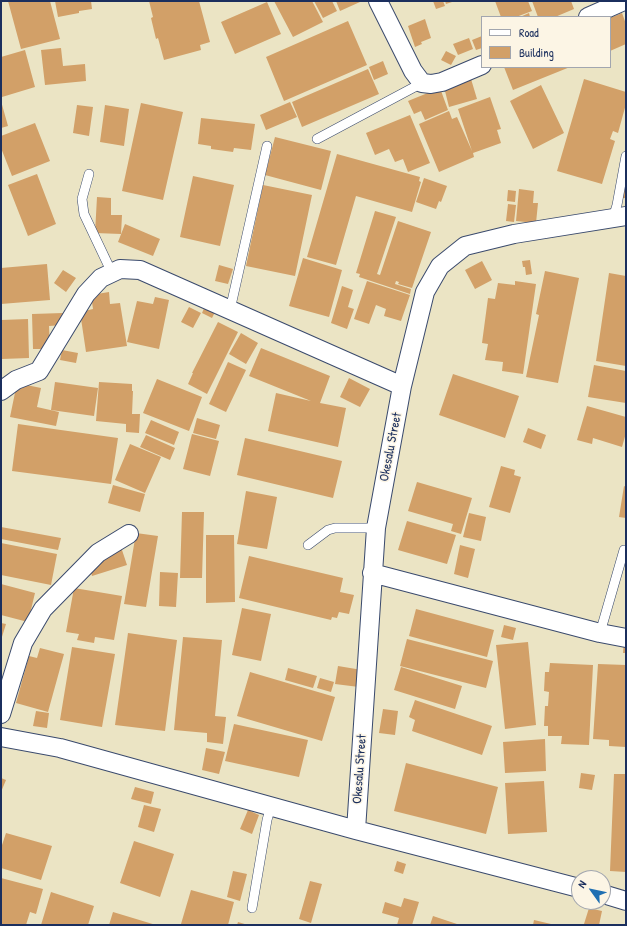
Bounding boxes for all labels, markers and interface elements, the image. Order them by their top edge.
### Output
legend [481,16,611,68]
text: Road [519,24,539,41]
text: Building [519,44,554,61]
street label: Okesalu Street [377,411,405,483]
street label: Okesalu Street [350,734,370,804]
north arrow [571,870,611,910]
text: N [574,878,589,890]

